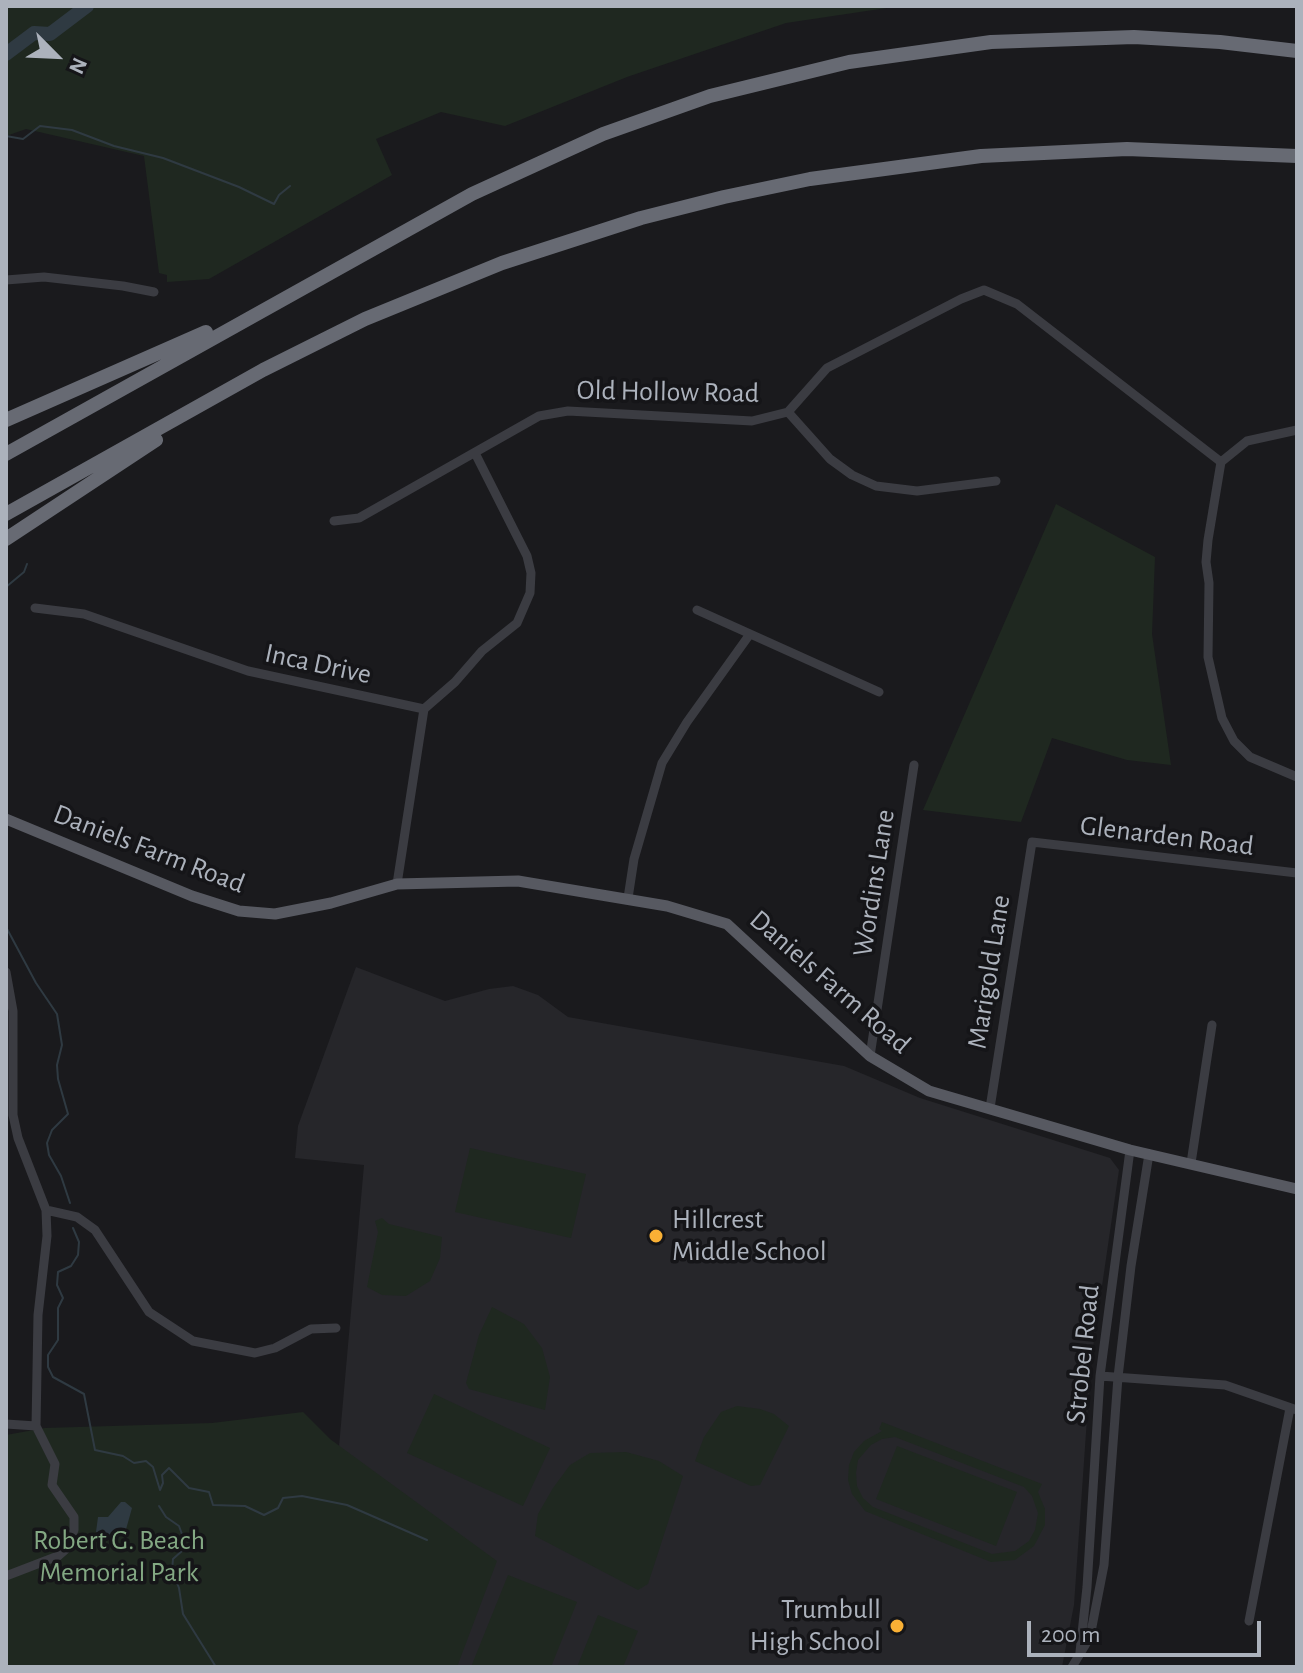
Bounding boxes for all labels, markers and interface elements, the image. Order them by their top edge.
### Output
north arrow [16,16,96,96]
text: N [65,54,91,77]
street label: Old Hollow Road [576,374,760,410]
street label: Inca Drive [262,636,374,692]
street label: Daniels Farm Road [48,797,250,901]
street label: Wordins Lane [846,807,902,959]
street label: Glenarden Road [1078,809,1256,863]
street label: Marigold Lane [960,893,1018,1051]
street label: Daniels Farm Road [743,903,917,1061]
place label: Hillcrest Middle School [672,1203,827,1269]
marker: Hillcrest Middle School [647,1227,665,1245]
street label: Strobel Road [1059,1283,1107,1425]
park label: Robert G. Beach Memorial Park [33,1524,205,1590]
place label: Trumbull High School [750,1593,881,1659]
scale bar [1031,1605,1265,1655]
marker: Trumbull High School [888,1617,906,1635]
text: 200 m [1041,1623,1100,1647]

